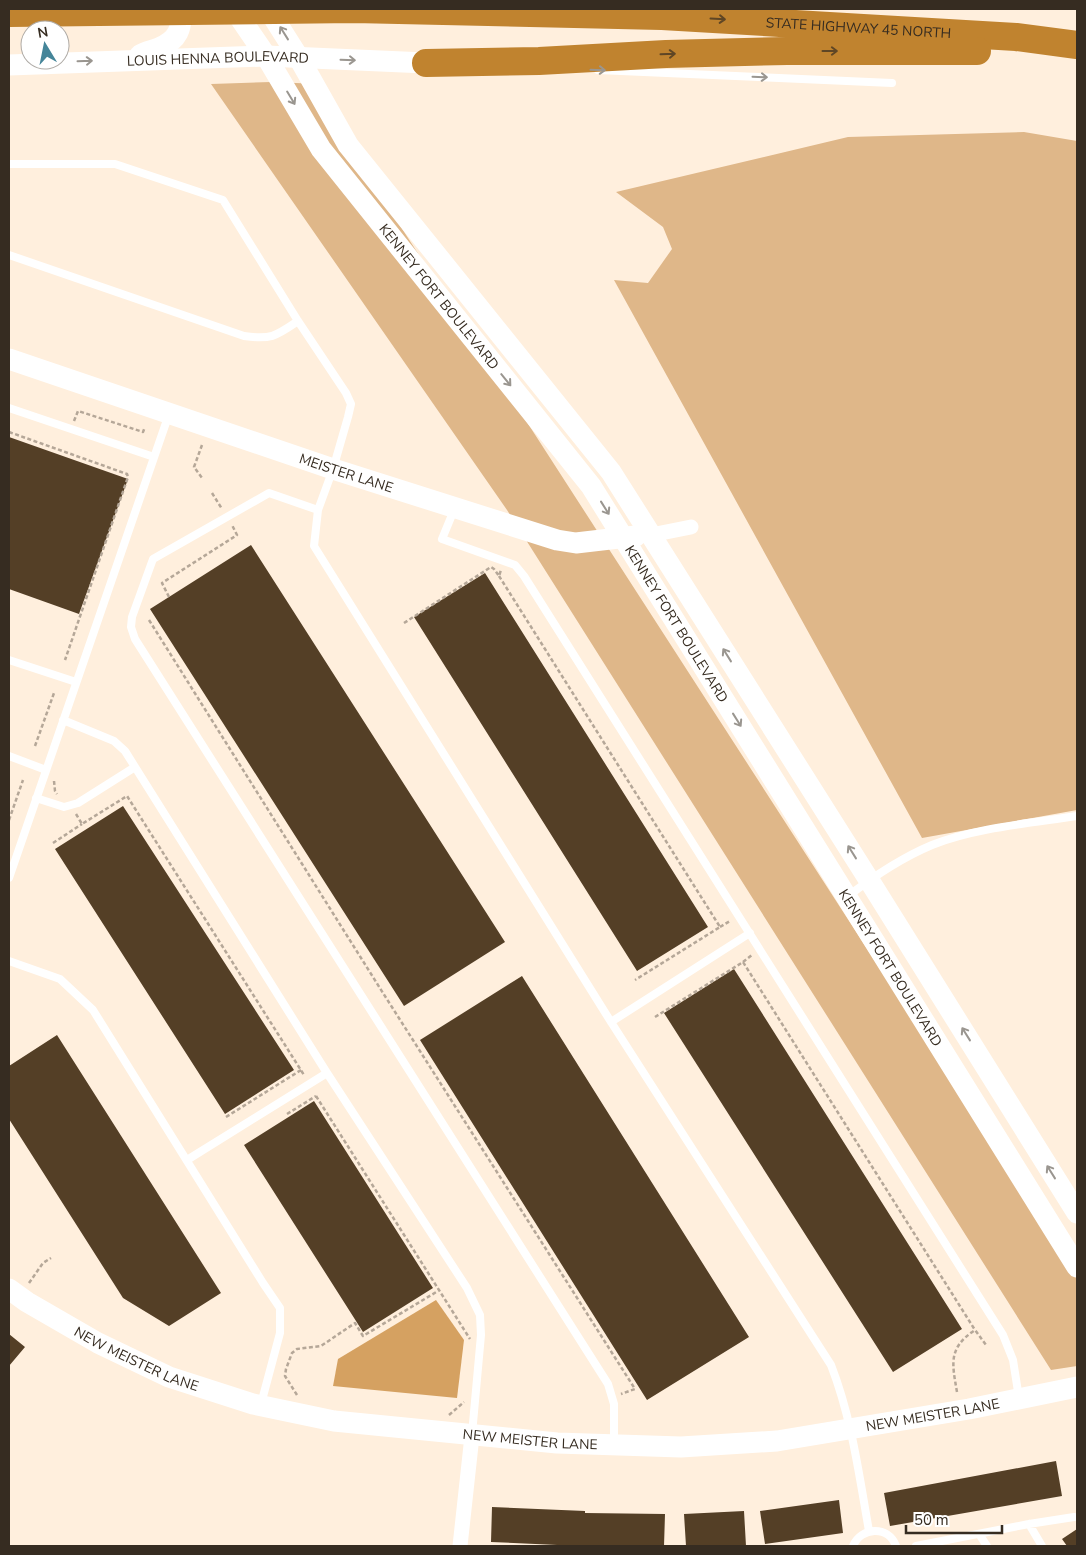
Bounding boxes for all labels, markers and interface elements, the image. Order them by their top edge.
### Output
street label: STATE HIGHWAY 45 NORTH [765,13,952,43]
one-way arrow [709,14,725,23]
north arrow [20,20,70,70]
text: N [36,22,50,43]
one-way arrow [278,27,288,41]
one-way arrow [822,46,838,56]
street label: LOUIS HENNA BOULEVARD [126,47,309,71]
one-way arrow [659,49,675,59]
one-way arrow [340,55,356,64]
one-way arrow [77,57,93,66]
one-way arrow [589,66,605,75]
one-way arrow [752,73,768,82]
one-way arrow [286,90,296,104]
street label: KENNEY FORT BOULEVARD [375,220,503,374]
one-way arrow [501,373,511,387]
street label: MEISTER LANE [297,449,396,497]
one-way arrow [600,501,610,515]
street label: KENNEY FORT BOULEVARD [620,542,732,706]
one-way arrow [722,649,732,663]
one-way arrow [733,713,743,727]
one-way arrow [846,845,856,859]
street label: KENNEY FORT BOULEVARD [834,886,946,1050]
one-way arrow [960,1027,971,1041]
one-way arrow [1046,1165,1057,1179]
street label: NEW MEISTER LANE [71,1322,201,1396]
street label: NEW MEISTER LANE [864,1394,1001,1436]
street label: NEW MEISTER LANE [462,1425,598,1454]
scale bar [906,1502,1002,1534]
text: 50 m [914,1510,949,1530]

